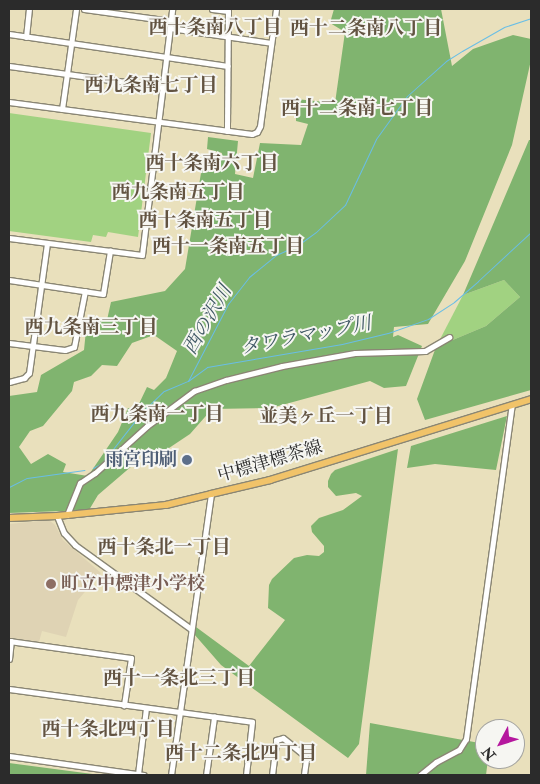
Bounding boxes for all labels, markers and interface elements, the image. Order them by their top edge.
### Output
district label: 西十条南八丁目 [149,17,281,39]
district label: 西十二条南八丁目 [290,18,442,40]
district label: 西九条南七丁目 [85,75,217,97]
district label: 西十二条南七丁目 [281,98,433,120]
district label: 西十条南六丁目 [146,153,278,175]
district label: 西九条南五丁目 [112,182,244,204]
district label: 西十条南五丁目 [139,210,271,232]
district label: 西十一条南五丁目 [152,236,304,258]
water label: 西の沢川 [179,281,237,359]
water label: タワラマップ川 [239,312,373,360]
district label: 西九条南三丁目 [25,317,157,339]
district label: 西九条南一丁目 [91,404,223,426]
district label: 並美ヶ丘一丁目 [260,406,392,428]
street label: 中標津標茶線 [215,437,325,487]
place label: 雨宮印刷 [105,449,177,471]
marker: 雨宮印刷 [181,454,193,466]
district label: 西十条北一丁目 [98,537,230,559]
place label: 町立中標津小学校 [61,573,205,595]
marker: 町立中標津小学校 [45,578,57,590]
district label: 西十一条北三丁目 [103,668,255,690]
district label: 西十条北四丁目 [42,719,174,741]
north arrow [475,719,525,769]
district label: 西十二条北四丁目 [165,743,317,765]
text: N [478,743,499,764]

